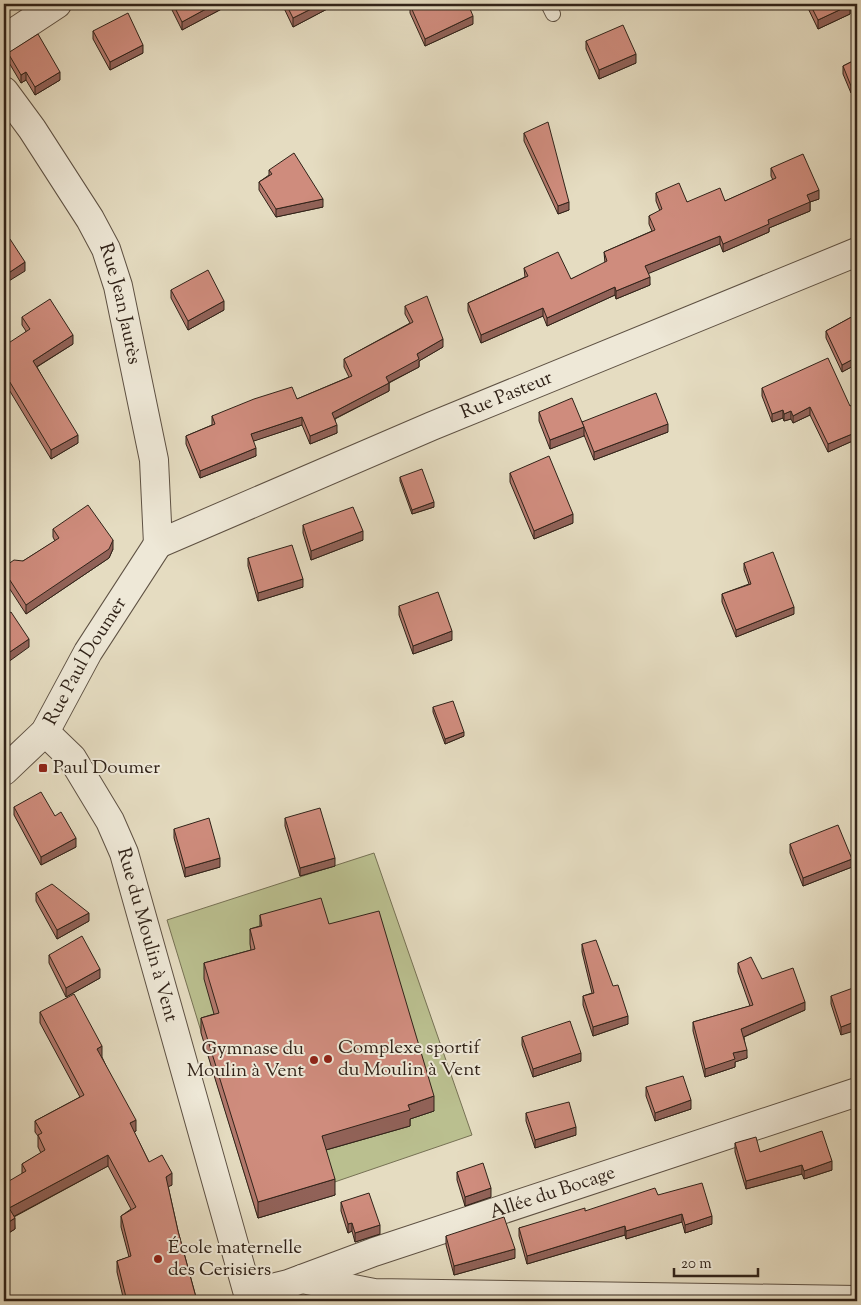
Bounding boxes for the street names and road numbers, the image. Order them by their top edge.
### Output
street label: Rue Jean Jaurès [92,240,147,367]
street label: Rue Pasteur [457,365,557,426]
street label: Rue Paul Doumer [38,592,133,730]
street label: Rue du Moulin à Vent [110,845,184,1026]
street label: Allée du Bocage [486,1159,619,1226]

